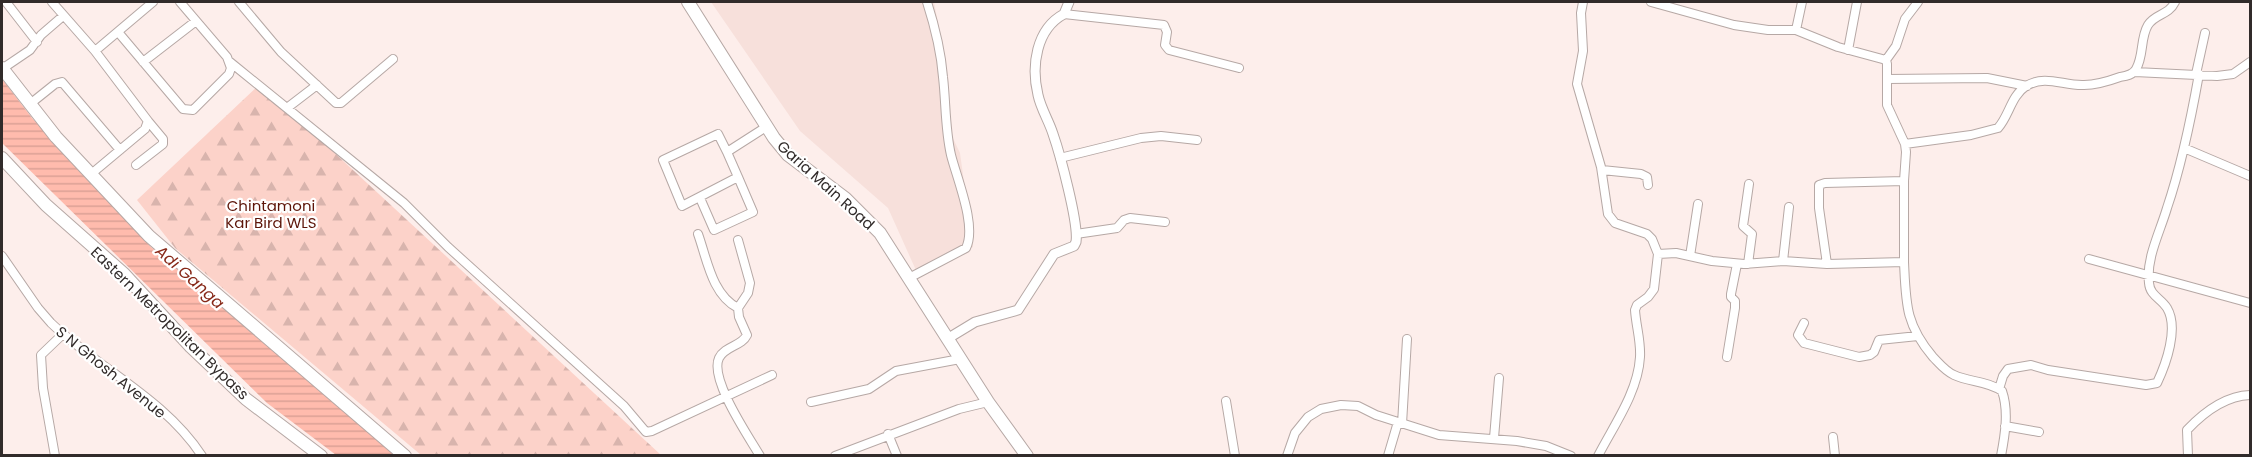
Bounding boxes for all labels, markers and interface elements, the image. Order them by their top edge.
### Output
street label: Garia Main Road [773,136,879,234]
park label: Chintamoni Kar Bird WLS [225,195,317,233]
water label: Adi Ganga [150,239,230,314]
street label: Eastern Metropolitan Bypass [86,242,254,404]
street label: S N Ghosh Avenue [52,321,170,423]

